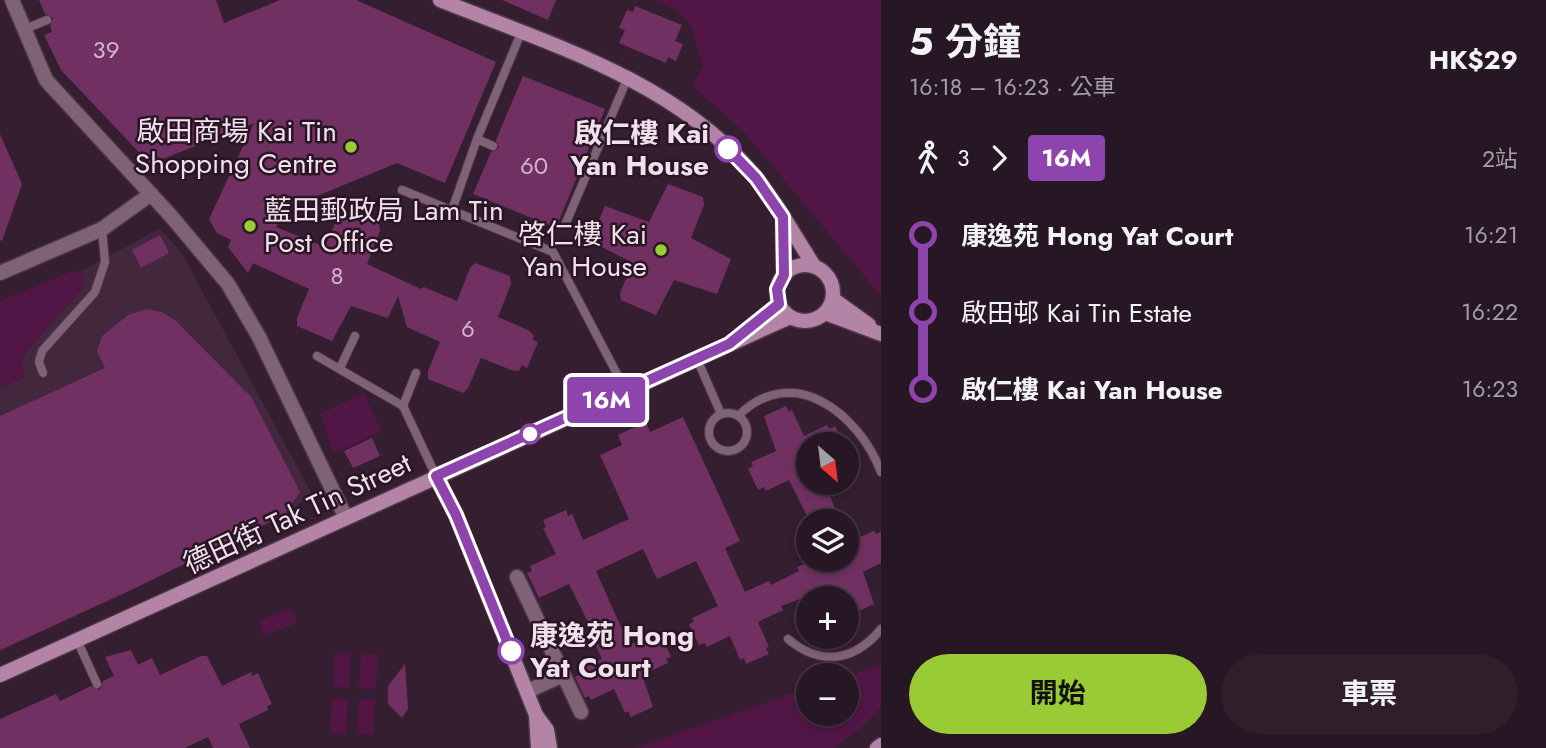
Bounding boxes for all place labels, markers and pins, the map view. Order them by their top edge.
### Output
place label: 啟田商場 Kai Tin Shopping Centre [135,111,337,184]
place label: 啟仁樓 Kai Yan House [569,113,709,186]
marker: 啟仁樓 Kai Yan House [715,136,741,162]
marker: 啟田商場 Kai Tin Shopping Centre [343,139,359,155]
place label: 藍田郵政局 Lam Tin Post Office [264,190,504,263]
place label: 啓仁樓 Kai Yan House [518,214,647,287]
marker: 藍田郵政局 Lam Tin Post Office [242,218,258,234]
marker: 啓仁樓 Kai Yan House [653,242,669,258]
unlabelled marker [520,424,540,444]
place label: 康逸苑 Hong Yat Court [529,615,694,688]
marker: 康逸苑 Hong Yat Court [498,638,524,664]

